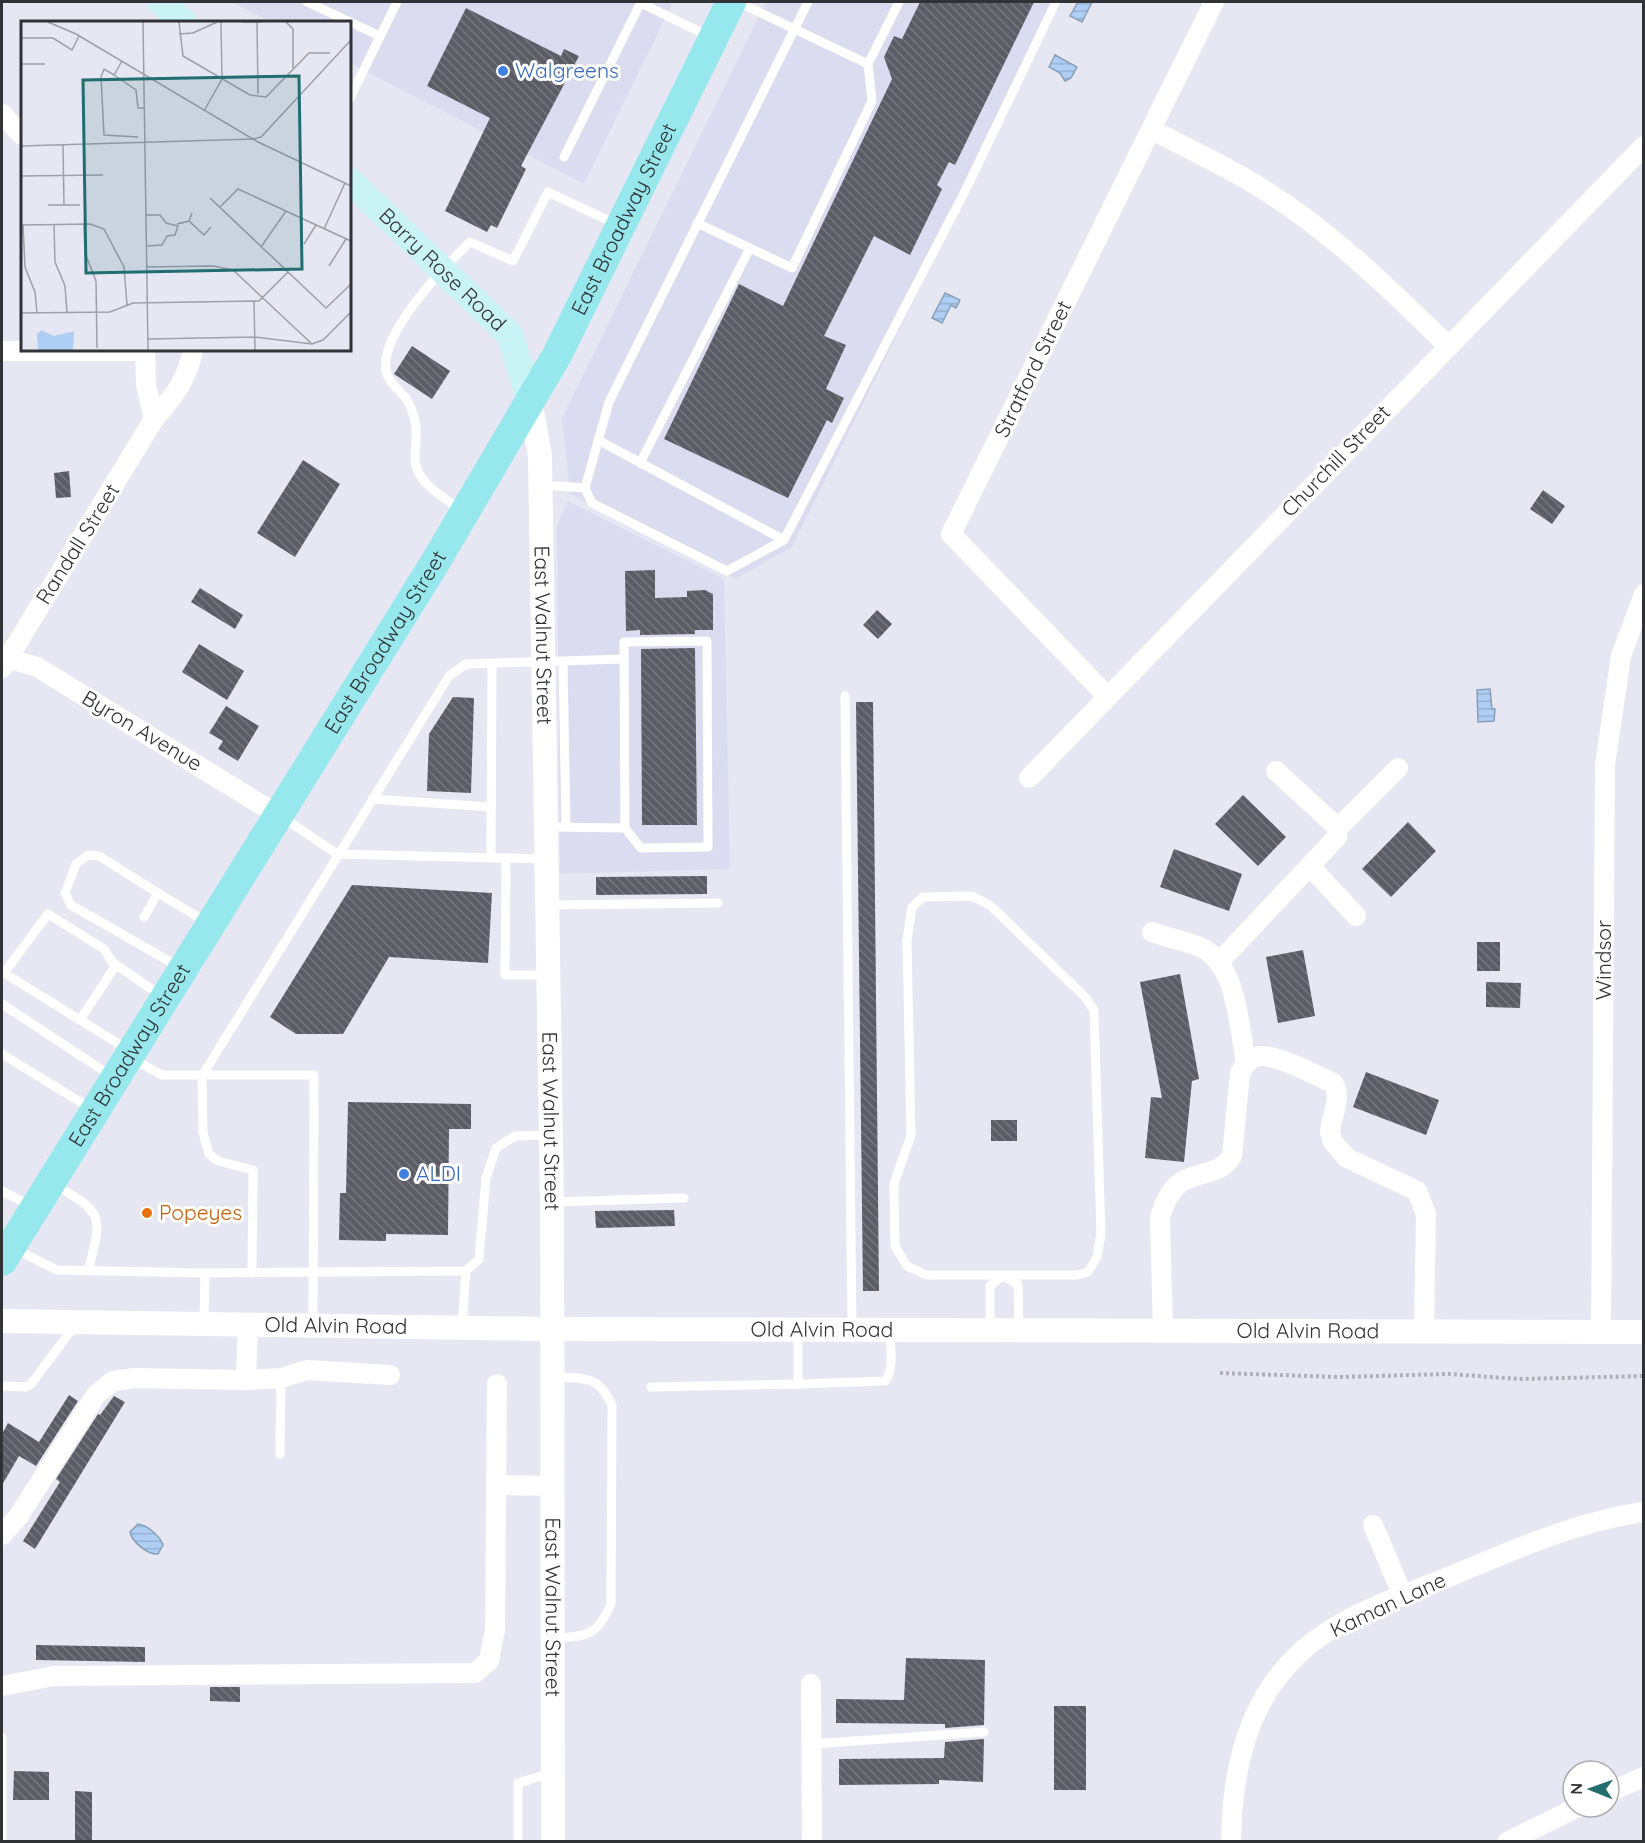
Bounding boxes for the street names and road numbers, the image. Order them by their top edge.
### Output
street label: East Broadway Street [565,119,681,319]
street label: Barry Rose Road [374,202,512,336]
street label: Stratford Street [988,296,1076,441]
street label: Churchill Street [1275,399,1395,522]
street label: Randall Street [30,478,125,609]
street label: East Walnut Street [529,545,558,725]
street label: East Broadway Street [318,546,451,738]
street label: Byron Avenue [78,684,207,776]
street label: Windsor [1590,920,1616,1000]
street label: East Broadway Street [62,958,195,1151]
street label: East Walnut Street [537,1031,566,1211]
street label: Old Alvin Road [264,1311,408,1339]
street label: Old Alvin Road [751,1316,893,1342]
street label: Old Alvin Road [1237,1317,1379,1343]
street label: East Walnut Street [540,1517,567,1697]
street label: Kaman Lane [1326,1566,1450,1642]

